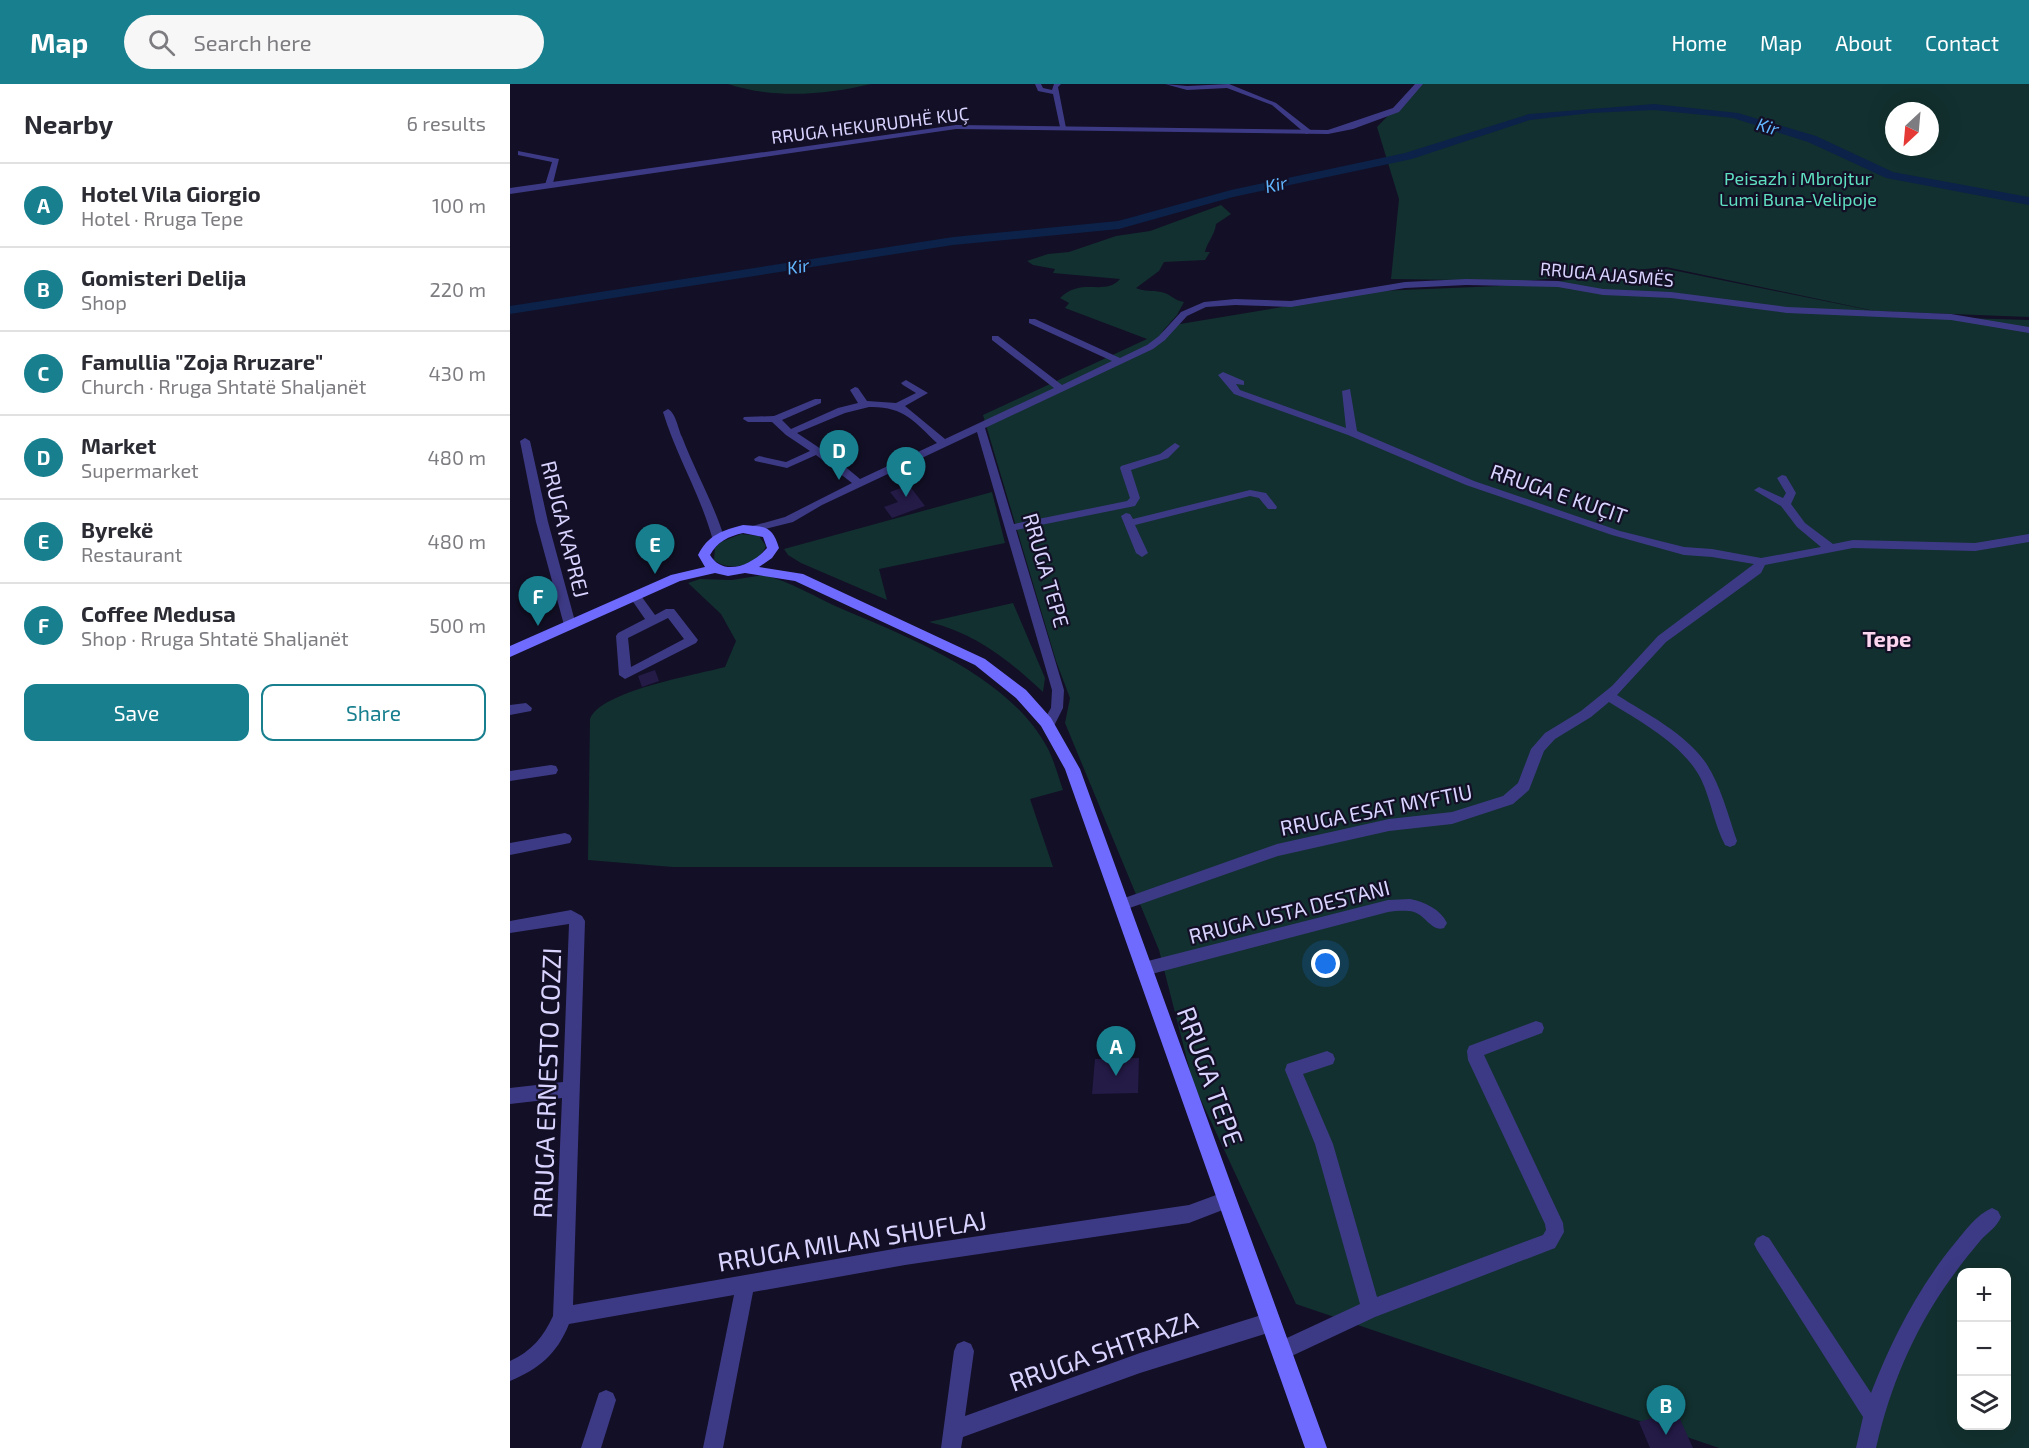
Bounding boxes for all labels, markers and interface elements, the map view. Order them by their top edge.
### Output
search box [124,15,544,69]
text: Map [30,25,88,59]
icon: search [145,26,178,59]
text: Search here [193,29,312,55]
text: Home [1671,30,1727,55]
text: Map [1760,30,1802,55]
text: About [1835,30,1892,55]
text: Contact [1925,30,1999,55]
street label: RRUGA HEKURUDHË KUÇ [770,102,970,149]
north arrow [1885,102,1939,156]
text: Nearby [24,108,113,139]
text: 6 results [406,111,486,135]
water label: Kir [1754,112,1783,140]
park label: Peisazh i Mbrojtur Lumi Buna-Velipoje [1719,167,1877,210]
water label: Kir [1263,171,1290,197]
text: Hotel Vila Giorgio [81,180,261,206]
text: A [37,193,50,217]
text: 100 m [432,193,486,217]
text: Hotel · Rruga Tepe [81,206,243,230]
water label: Kir [785,253,812,279]
street label: RRUGA AJASMËS [1539,257,1675,291]
text: Gomisteri Delija [81,264,246,290]
text: B [37,277,50,301]
text: 220 m [429,277,486,301]
text: Shop [81,290,127,314]
text: Famullia "Zoja Rruzare" [81,348,323,374]
text: C [38,361,49,385]
text: 430 m [429,361,486,385]
text: Church · Rruga Shtatë Shaljanët [81,374,366,398]
pin: D [820,430,858,480]
text: Market [81,432,156,458]
text: D [37,445,50,469]
text: 480 m [428,445,486,469]
pin: C [886,448,926,497]
text: Supermarket [81,458,199,482]
street label: RRUGA KAPREJ [537,458,595,600]
street label: RRUGA E KUÇIT [1487,458,1631,530]
street label: RRUGA TEPE [1019,510,1075,630]
text: Byrekë [81,516,153,542]
pin: E [636,524,674,574]
text: E [38,529,49,553]
text: 480 m [428,529,486,553]
text: Restaurant [81,542,182,566]
pin: F [519,576,558,626]
text: Coffee Medusa [81,600,236,626]
text: F [38,613,49,637]
text: 500 m [429,613,486,637]
district label: Tepe [1862,625,1912,651]
text: Shop · Rruga Shtatë Shaljanët [81,626,349,650]
button: Save [24,684,249,741]
button: Share [261,684,486,741]
street label: RRUGA ESAT MYFTIU [1278,778,1474,840]
street label: RRUGA USTA DESTANI [1186,874,1392,948]
street label: RRUGA ERNESTO COZZI [526,947,566,1219]
your location [1311,949,1340,978]
street label: RRUGA TEPE [1171,1002,1251,1150]
pin: A [1096,1026,1136,1076]
street label: RRUGA MILAN SHUFLAJ [715,1203,989,1277]
map controls [1957,1268,2011,1430]
button: + [1957,1268,2011,1322]
street label: RRUGA SHTRAZA [1005,1303,1201,1397]
button: − [1957,1322,2011,1376]
button: layers [1957,1376,2011,1430]
pin: B [1646,1386,1686,1435]

